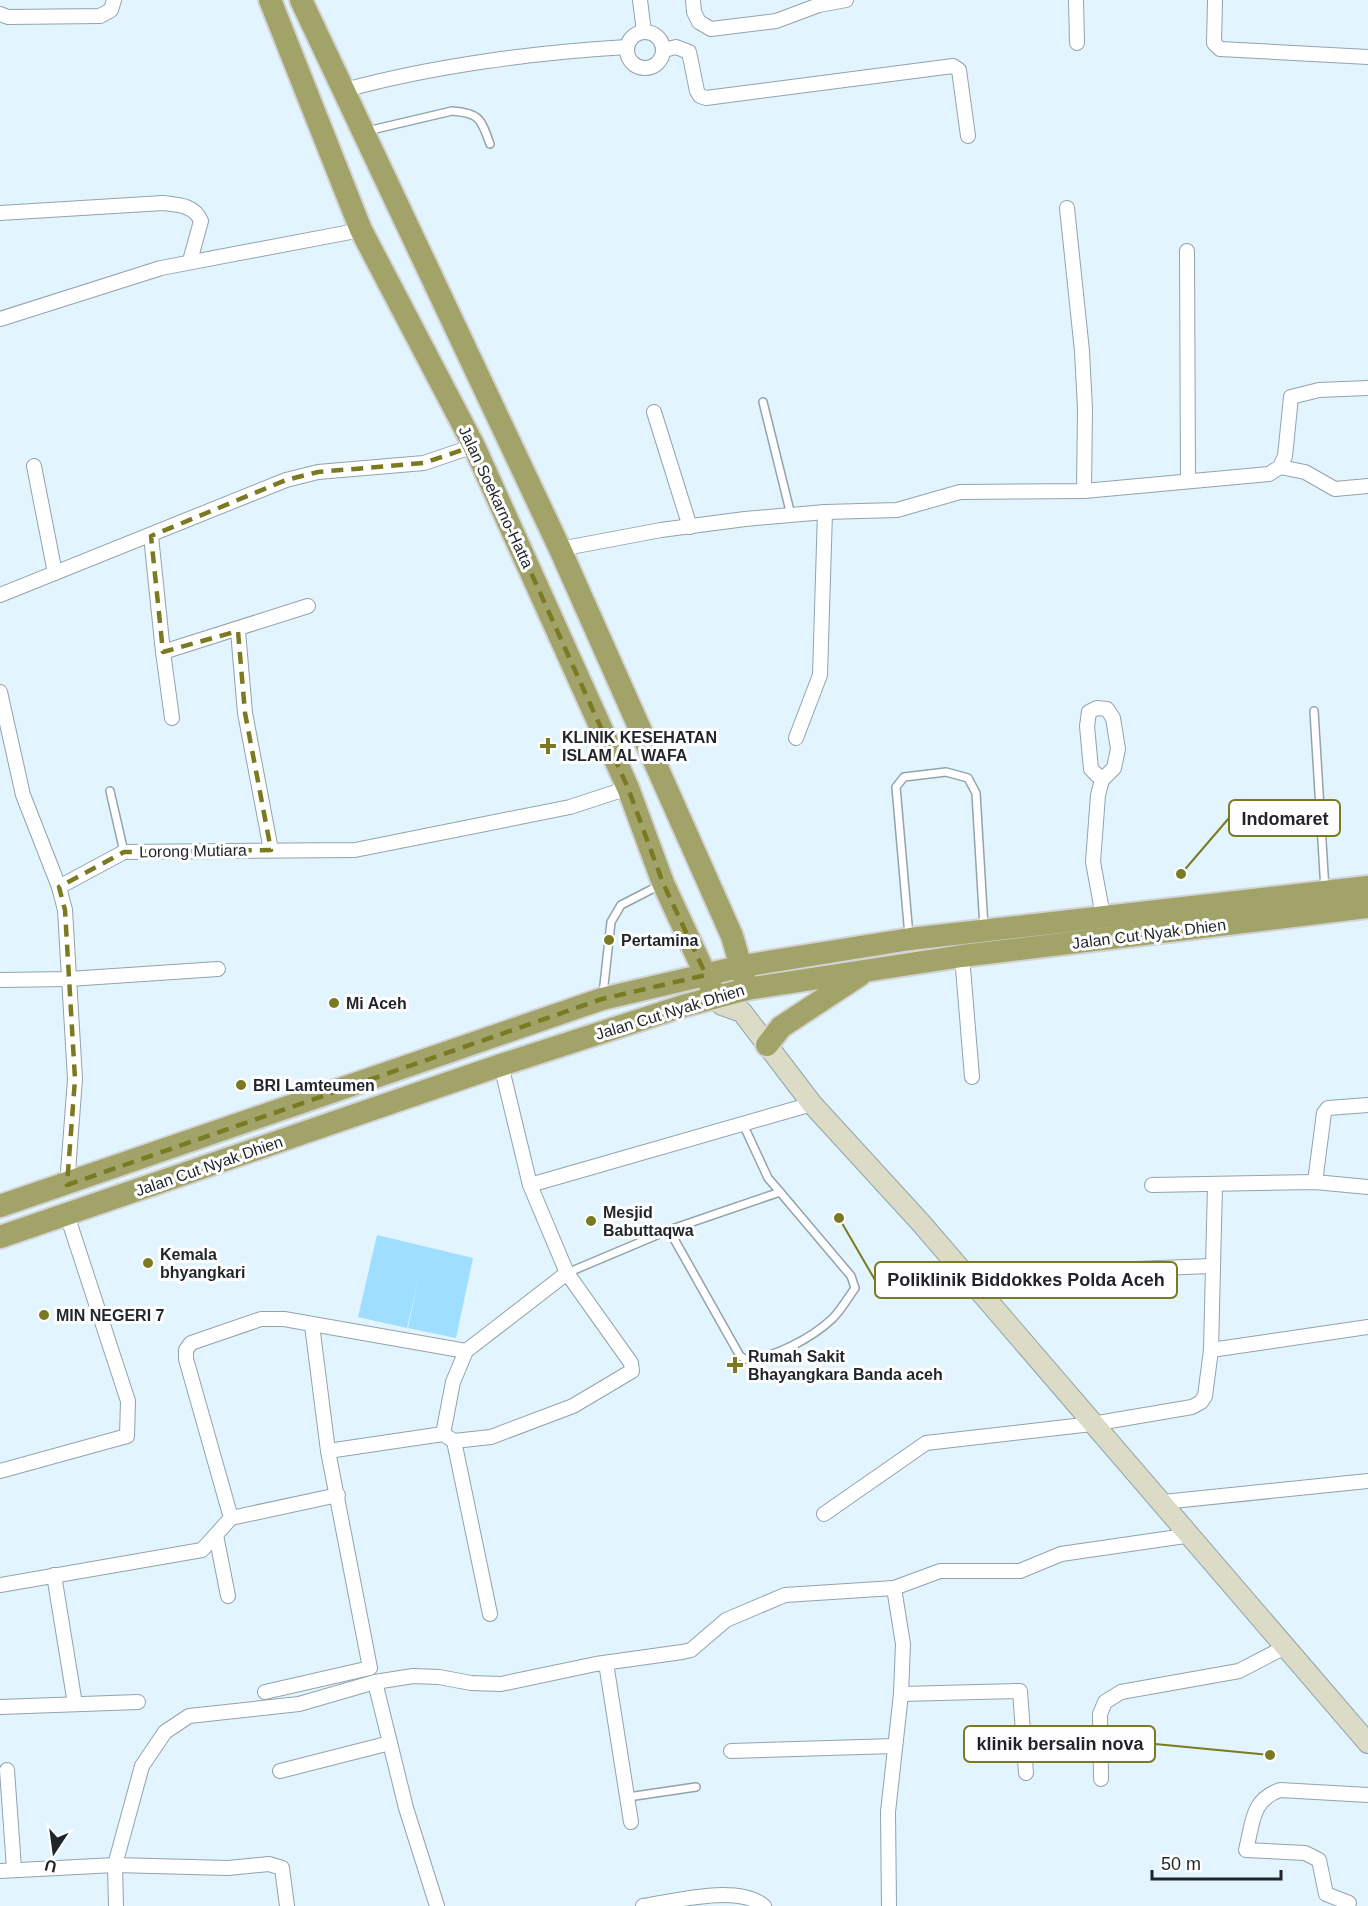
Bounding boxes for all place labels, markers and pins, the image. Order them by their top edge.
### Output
place label: KLINIK KESEHATAN ISLAM AL WAFA [562,729,717,764]
marker: KLINIK KESEHATAN ISLAM AL WAFA [539,737,557,755]
callout: Indomaret [1229,800,1340,836]
place label: Pertamina [621,932,698,949]
marker: Pertamina [602,933,616,947]
place label: Mi Aceh [346,995,407,1012]
marker: Mi Aceh [327,996,341,1010]
place label: BRI Lamteumen [253,1077,375,1094]
marker: BRI Lamteumen [234,1078,248,1092]
place label: Mesjid Babuttaqwa [603,1204,694,1239]
marker: Mesjid Babuttaqwa [584,1214,598,1228]
place label: Kemala bhyangkari [160,1246,245,1281]
marker: Kemala bhyangkari [141,1256,155,1270]
callout: Poliklinik Biddokkes Polda Aceh [875,1262,1177,1298]
place label: MIN NEGERI 7 [56,1307,165,1324]
marker: MIN NEGERI 7 [37,1308,51,1322]
place label: Rumah Sakit Bhayangkara Banda aceh [748,1348,943,1383]
marker: Rumah Sakit Bhayangkara Banda aceh [726,1356,744,1374]
callout: klinik bersalin nova [964,1726,1155,1762]

